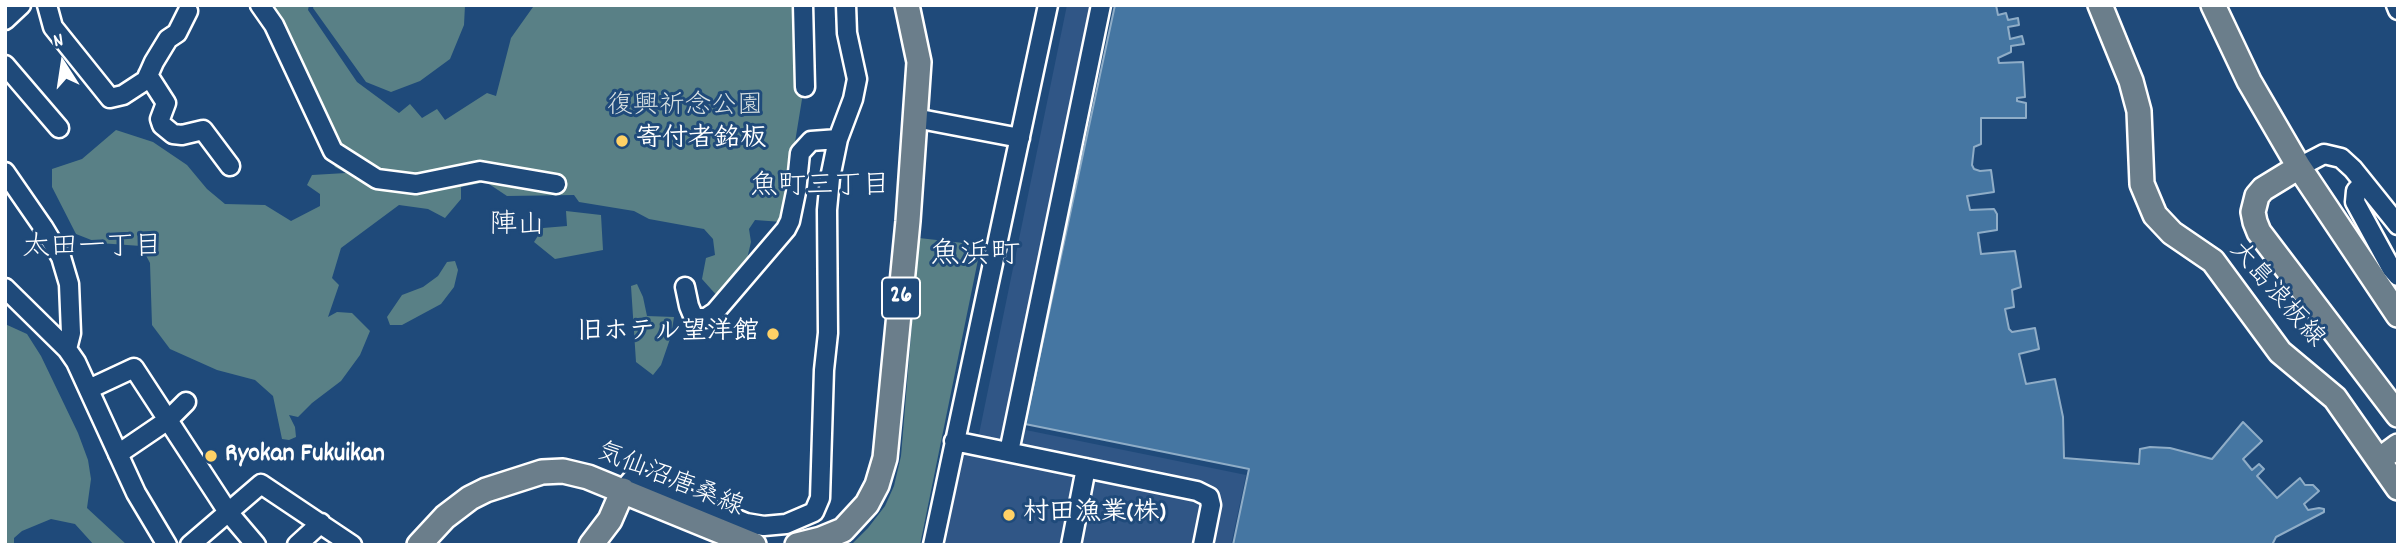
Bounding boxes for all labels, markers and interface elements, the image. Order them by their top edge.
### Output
north arrow [28,28,98,98]
text: N [51,28,66,56]
park label: 復興祈念公園 [607,92,763,124]
place label: 寄付者銘板 [636,125,766,157]
marker: 寄付者銘板 [614,133,630,149]
district label: 魚町三丁目 [750,172,890,206]
district label: 陣山 [489,211,545,245]
district label: 太田一丁目 [22,233,162,267]
street label: 大島浪板線 [2221,237,2329,355]
district label: 魚浜町 [930,240,1020,276]
road number: 26 [882,278,920,318]
place label: 旧ホテル望洋館 [577,318,759,350]
marker: 旧ホテル望洋館 [765,326,781,342]
street label: 気仙沼唐桑線 [591,438,747,526]
place label: Ryokan Fukuikan [225,440,385,472]
marker: Ryokan Fukuikan [203,448,219,464]
place label: 村田漁業(株) [1023,499,1166,531]
marker: 村田漁業(株) [1001,507,1017,523]

